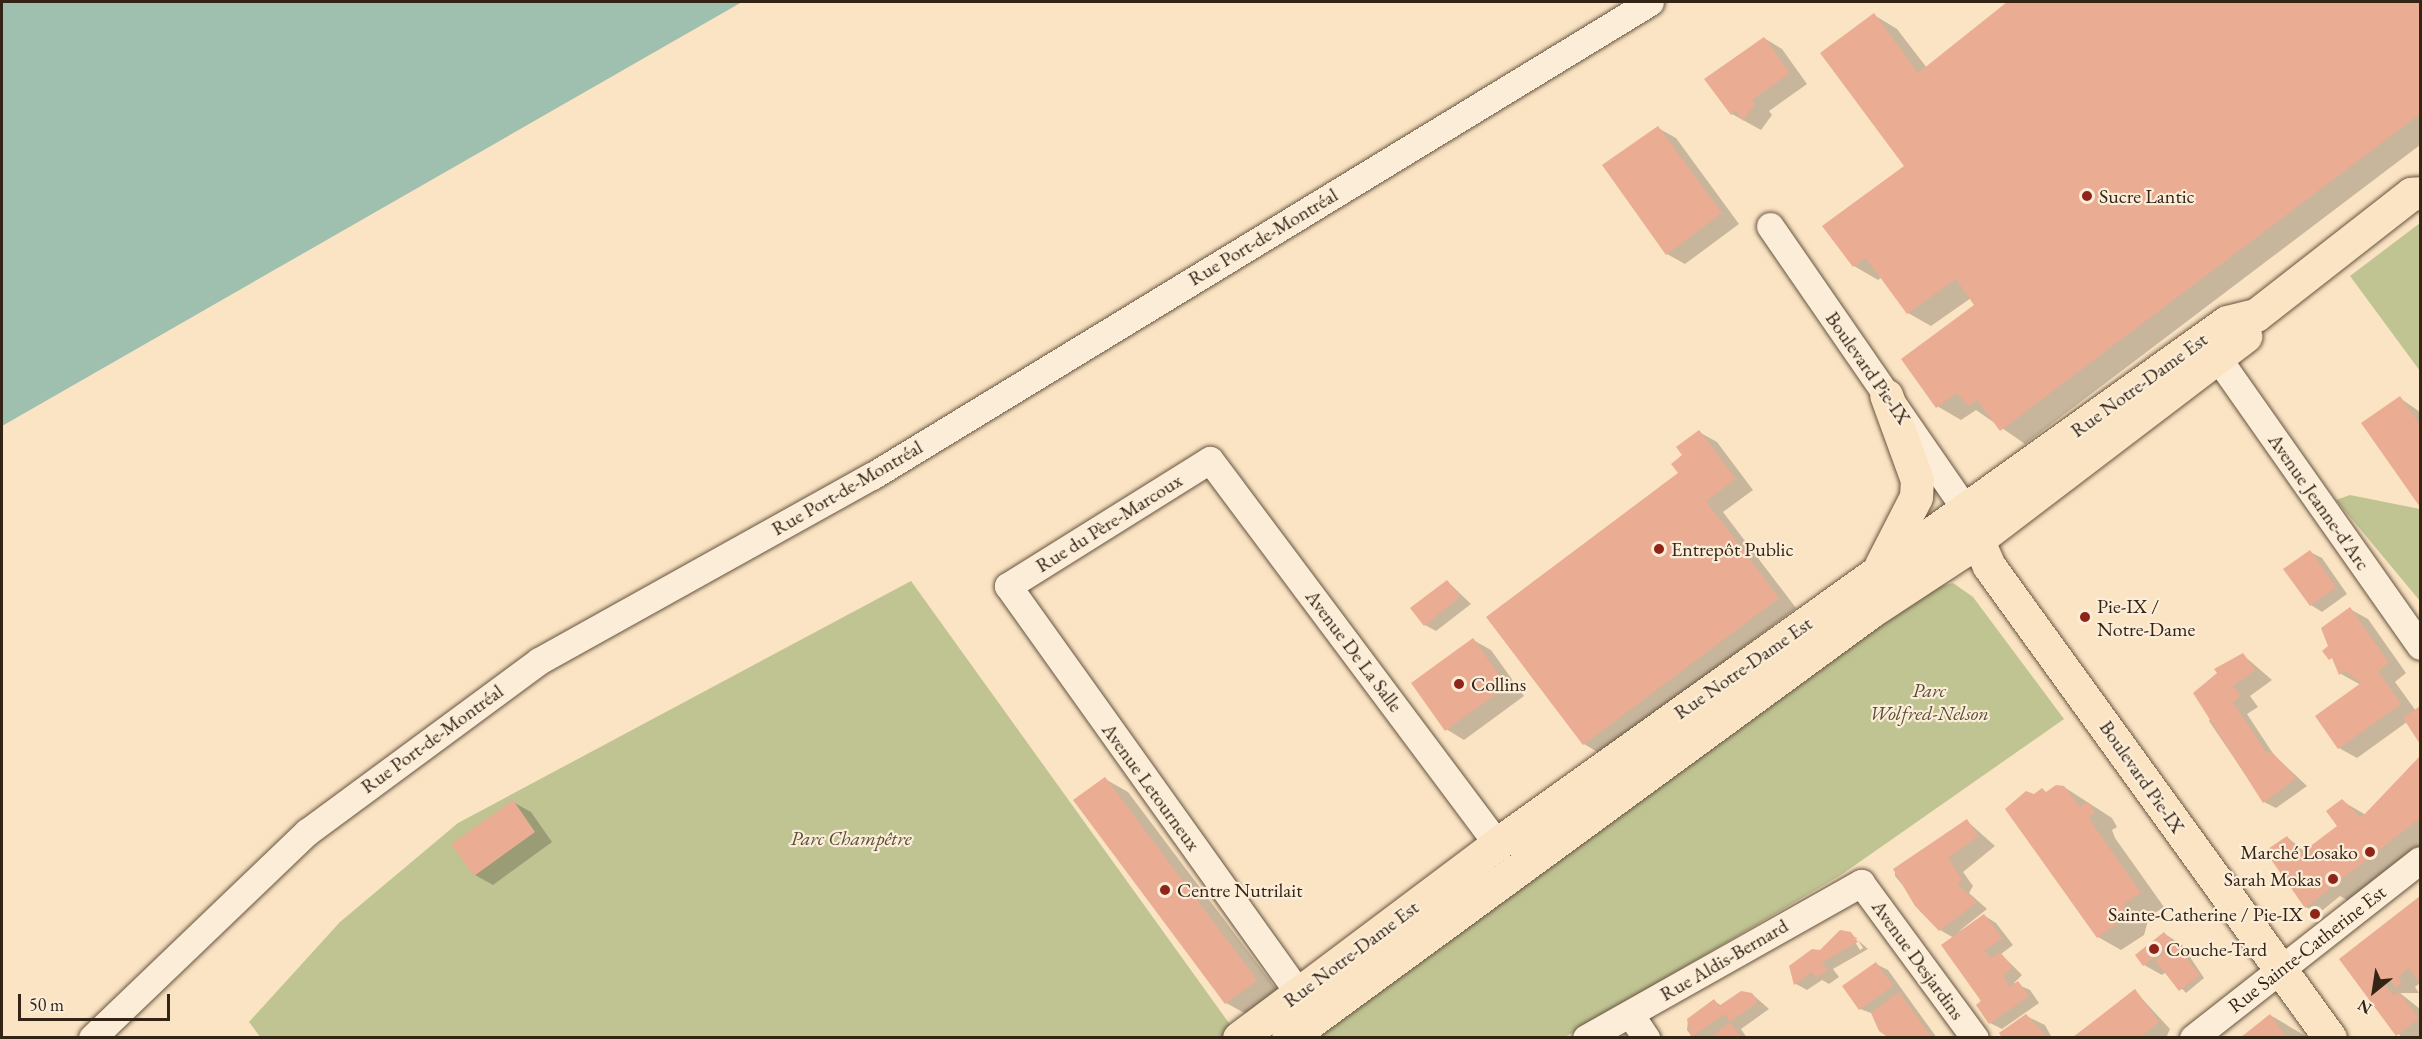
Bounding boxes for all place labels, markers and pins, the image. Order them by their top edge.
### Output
place label: Sucre Lantic [2099,184,2195,208]
marker: Sucre Lantic [2080,189,2094,203]
place label: Entrepôt Public [1671,537,1794,561]
marker: Entrepôt Public [1652,542,1666,556]
place label: Pie-IX / Notre-Dame [2097,594,2195,641]
marker: Pie-IX / Notre-Dame [2078,610,2092,624]
place label: Collins [1471,672,1526,696]
marker: Collins [1452,677,1466,691]
place label: Marché Losako [2240,840,2358,864]
marker: Marché Losako [2363,845,2377,859]
place label: Sarah Mokas [2224,867,2321,891]
marker: Sarah Mokas [2326,872,2340,886]
place label: Centre Nutrilait [1177,878,1303,902]
marker: Centre Nutrilait [1158,883,1172,897]
place label: Sainte-Catherine / Pie-IX [2108,902,2303,926]
marker: Sainte-Catherine / Pie-IX [2308,907,2322,921]
place label: Couche-Tard [2166,937,2267,961]
marker: Couche-Tard [2147,942,2161,956]

